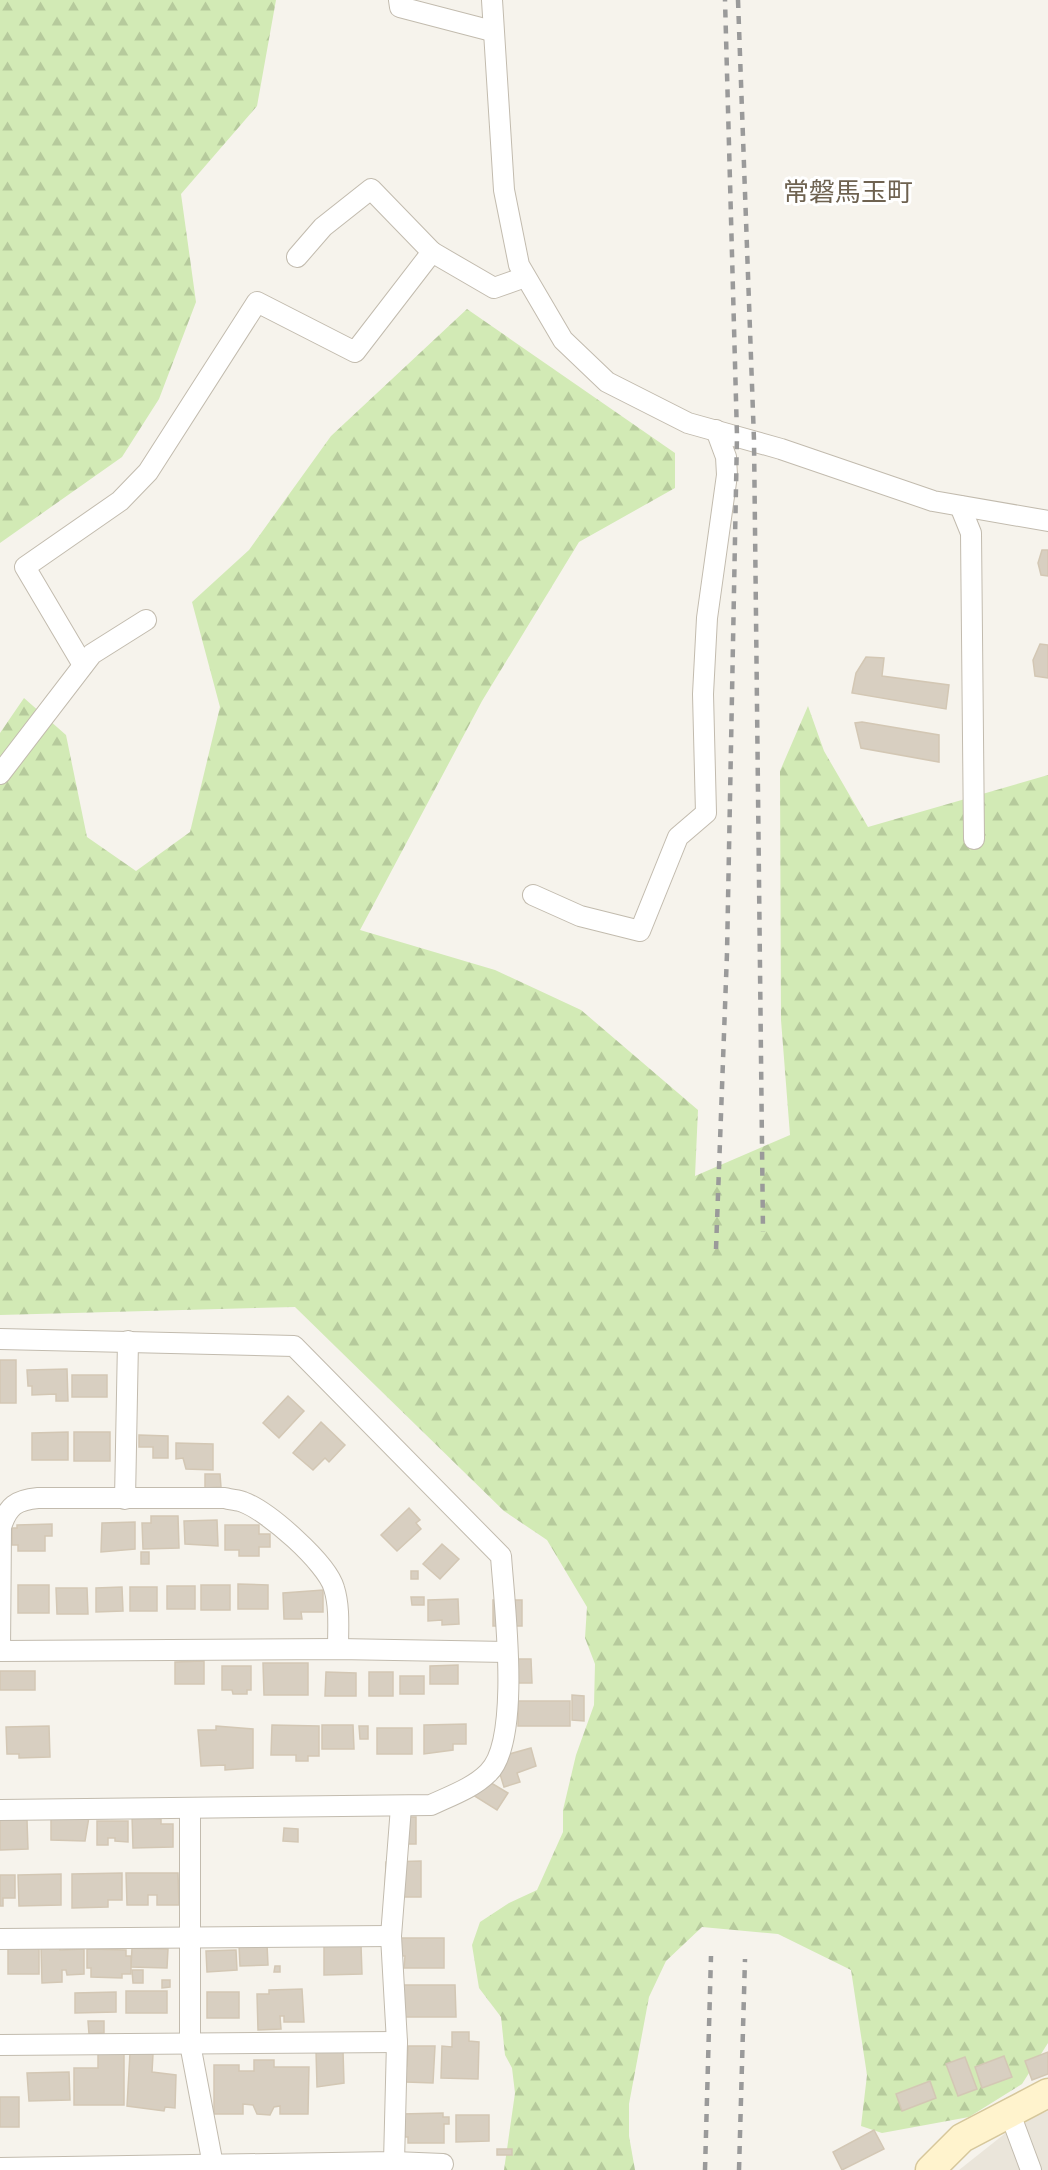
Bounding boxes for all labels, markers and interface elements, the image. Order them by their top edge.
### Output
district label: 常磐馬玉町 [783,178,913,209]

